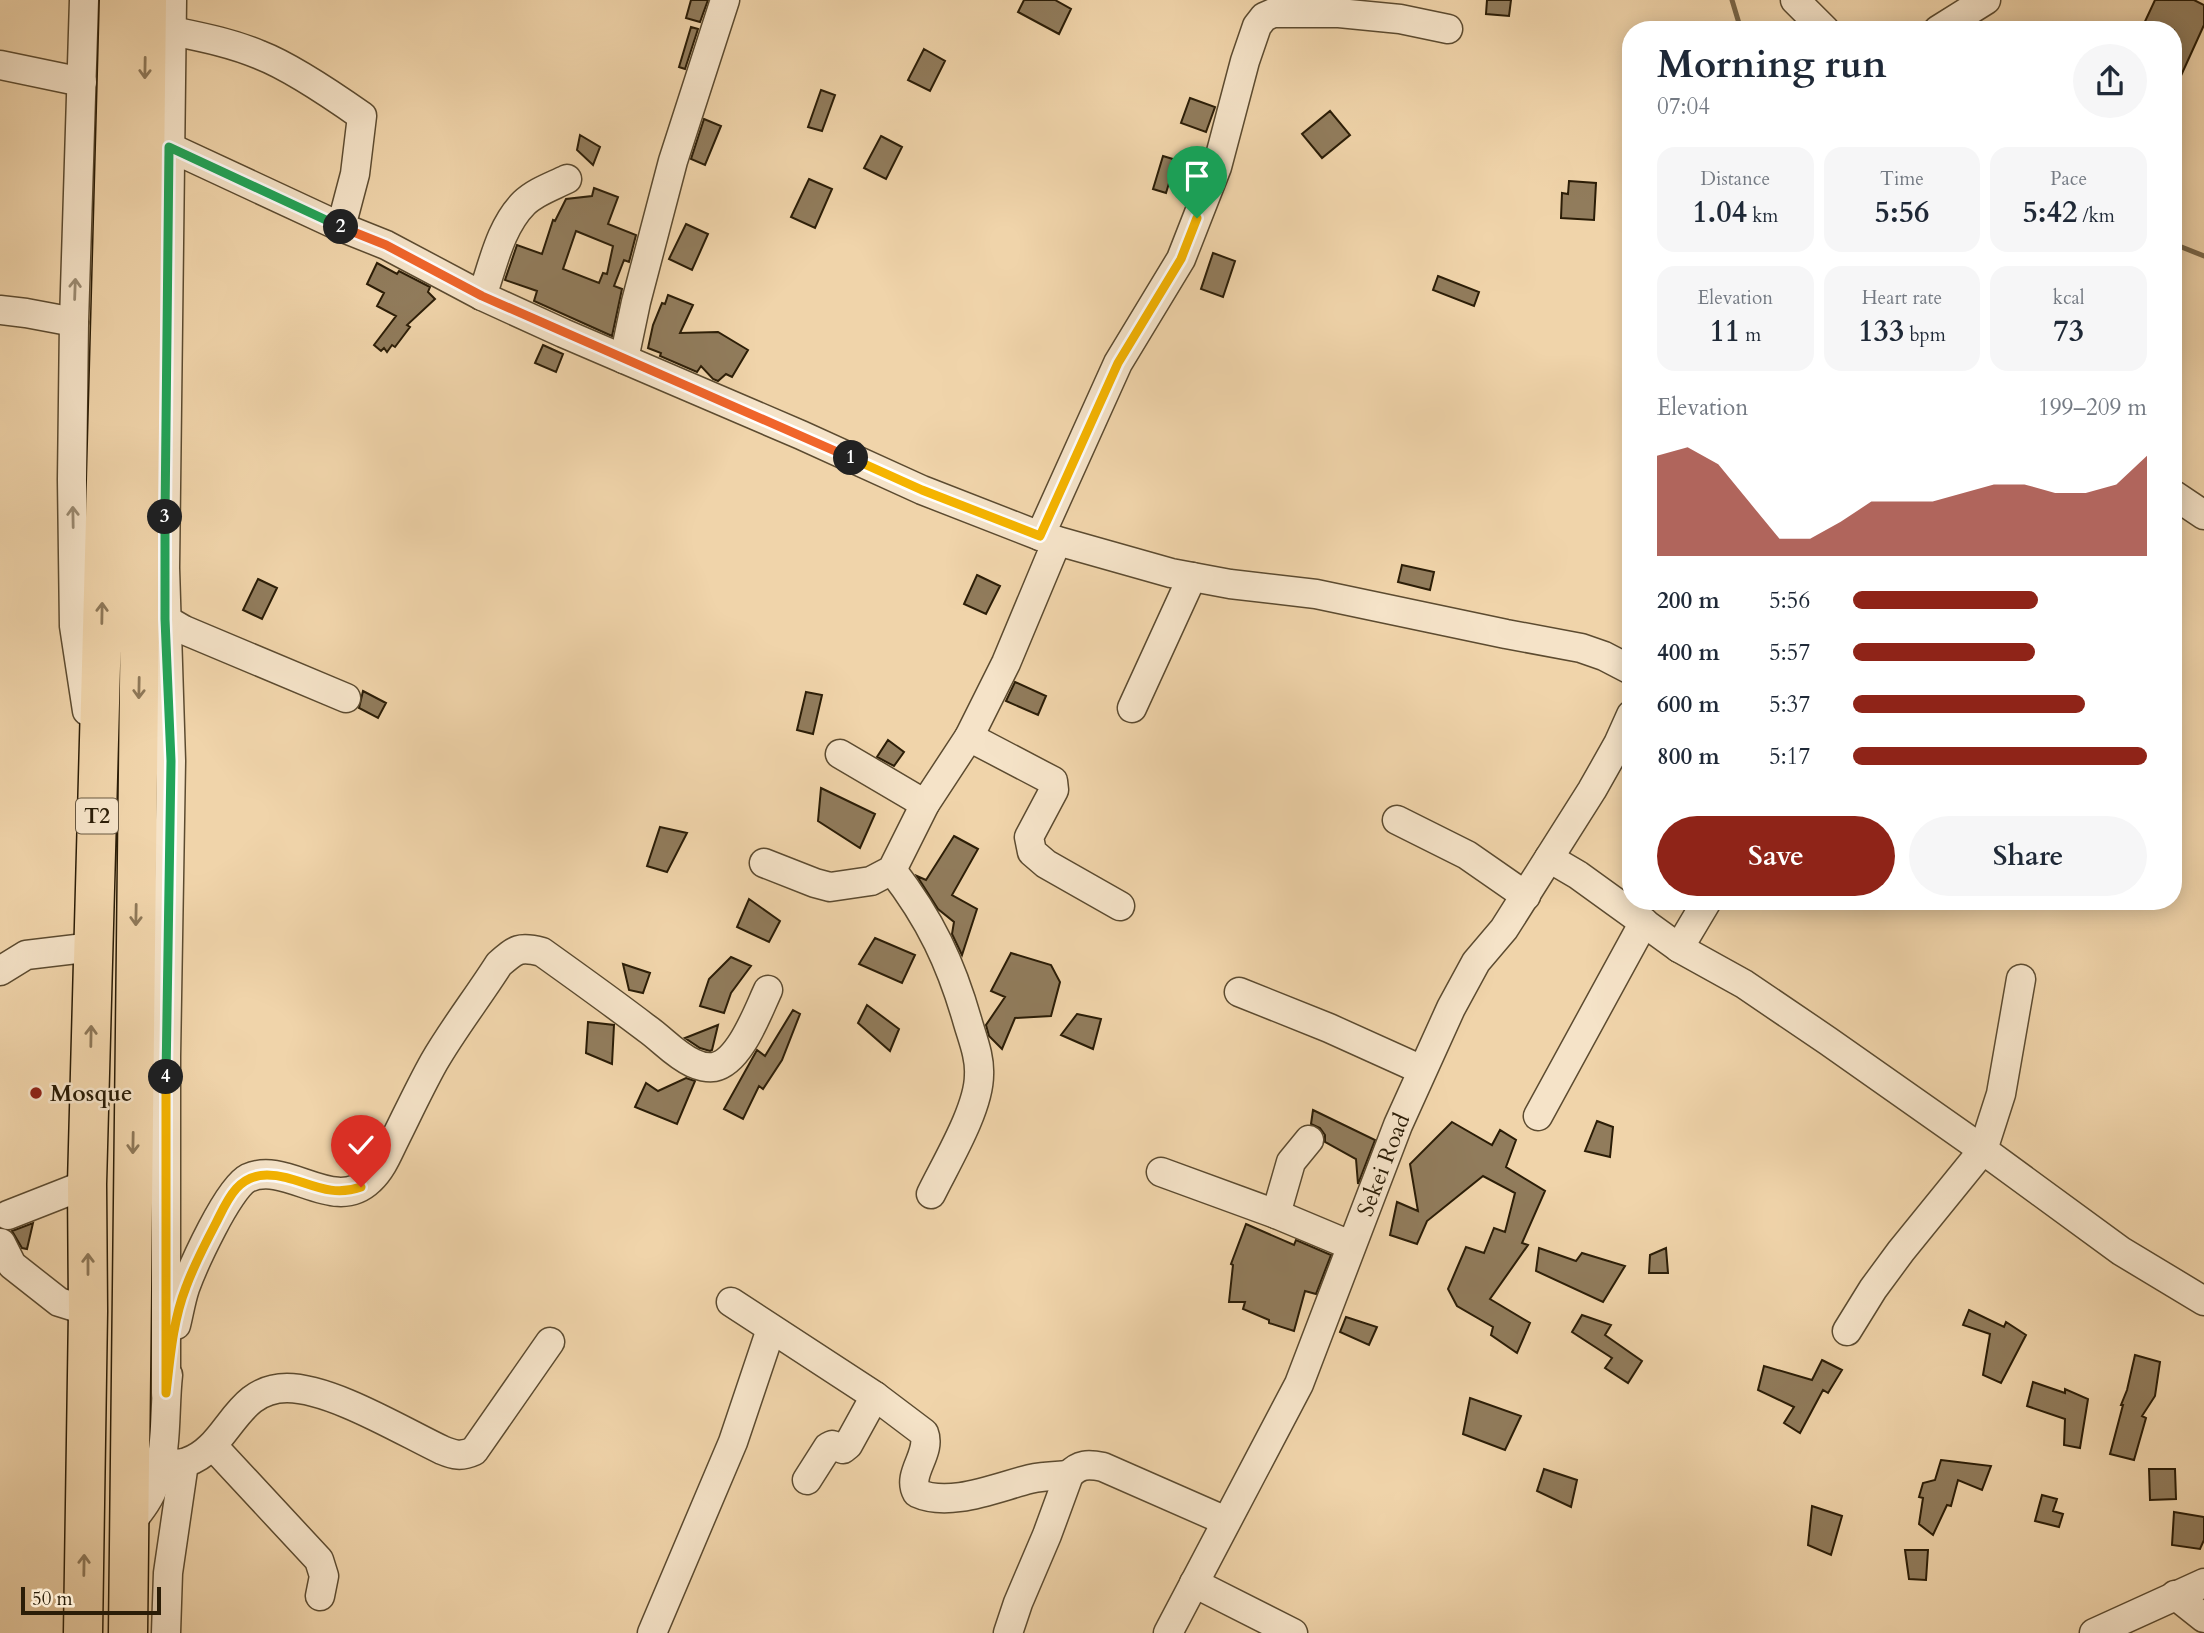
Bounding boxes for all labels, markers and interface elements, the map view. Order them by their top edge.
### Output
text: Morning run [1657,39,1887,91]
button: share [2073,44,2147,118]
one-way arrow [139,56,152,79]
text: 07:04 [1657,91,1710,122]
pin [1167,146,1227,218]
icon: arrive [1178,157,1216,195]
text: Distance [1701,166,1770,192]
text: Time [1880,166,1924,192]
text: Pace [2050,166,2087,192]
text: 1.04 [1692,192,1747,233]
text: 5:56 [1875,192,1929,233]
text: 5:42 [2023,192,2077,233]
text: km [1747,203,1778,229]
text: /km [2077,203,2115,229]
pin: 2 [324,210,358,244]
text: 2 [336,213,345,239]
one-way arrow [69,278,82,301]
text: Elevation [1698,285,1773,311]
text: Heart rate [1862,285,1942,311]
text: kcal [2053,285,2085,311]
text: 11 [1709,311,1740,352]
text: 133 [1858,311,1904,352]
text: 73 [2053,311,2084,352]
text: m [1740,322,1761,348]
text: bpm [1904,322,1946,348]
text: Elevation [1657,392,1748,423]
text: 199–209 m [2038,392,2147,423]
pin: 1 [834,440,868,476]
text: 1 [846,444,855,470]
pin: 3 [148,500,182,534]
text: 3 [160,503,169,529]
one-way arrow [66,505,80,528]
text: 200 m [1657,585,1720,616]
text: 5:56 [1769,585,1810,616]
one-way arrow [95,602,109,625]
text: 400 m [1657,637,1720,668]
text: 5:57 [1769,637,1810,668]
one-way arrow [132,676,146,699]
text: 600 m [1657,689,1720,720]
text: 5:37 [1769,689,1810,720]
text: 800 m [1657,741,1720,772]
text: 5:17 [1769,741,1810,772]
road number: T2 [76,798,118,834]
button: Save [1657,816,1895,896]
button: Share [1909,816,2147,896]
one-way arrow [129,903,143,926]
one-way arrow [85,1025,98,1048]
pin: 4 [148,1060,184,1094]
text: 4 [161,1063,170,1089]
place label: Mosque [50,1078,132,1109]
marker: Mosque [28,1085,44,1101]
street label: Sekei Road [1349,1108,1418,1221]
pin [331,1115,391,1187]
icon: check [342,1126,380,1164]
one-way arrow [126,1131,140,1154]
one-way arrow [81,1253,95,1276]
one-way arrow [77,1554,90,1577]
scale bar [21,1584,161,1616]
text: 50 m [32,1586,73,1612]

